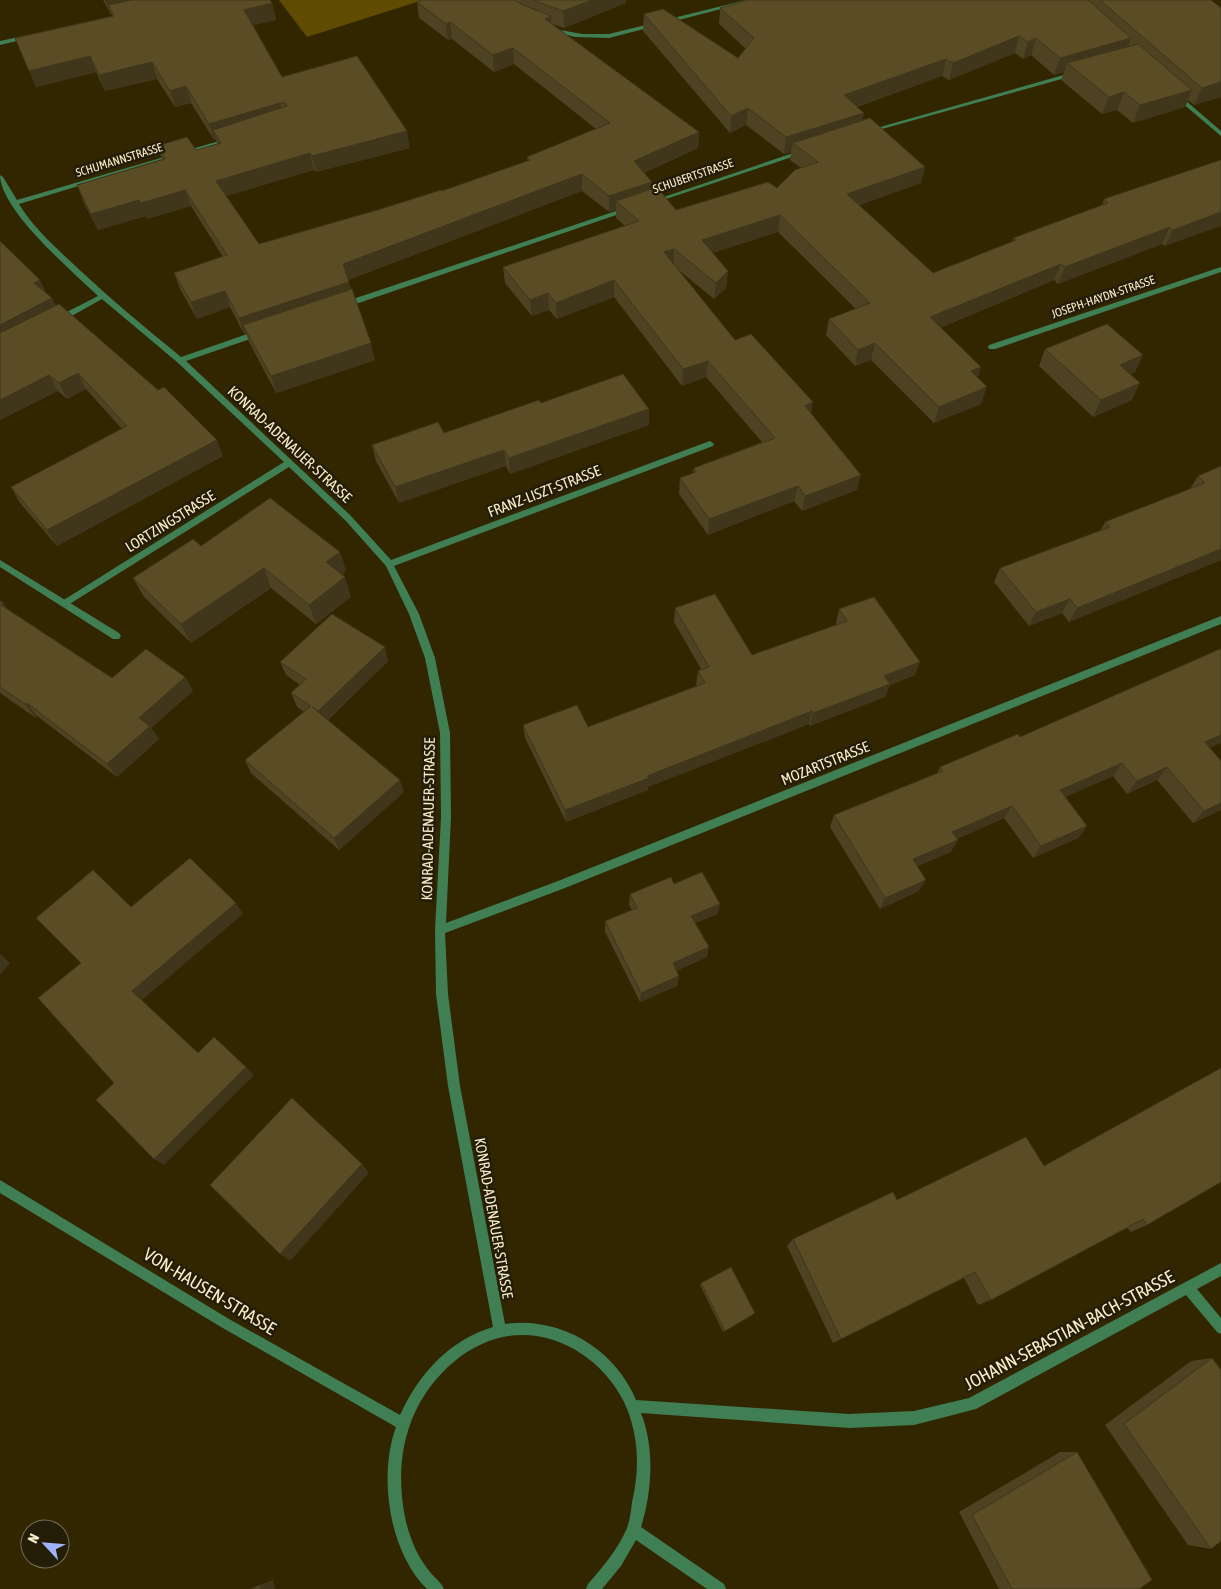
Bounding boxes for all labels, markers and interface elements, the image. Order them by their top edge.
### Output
street label: SCHUMANNSTRASSE [74,140,164,180]
street label: SCHUBERTSTRASSE [651,156,735,196]
street label: JOSEPH-HAYDN-STRASSE [1049,273,1157,321]
street label: KONRAD-ADENAUER-STRASSE [225,382,356,506]
street label: FRANZ-LISZT-STRASSE [485,461,603,520]
street label: LORTZINGSTRASSE [122,486,218,555]
street label: KONRAD-ADENAUER-STRASSE [418,737,438,901]
street label: MOZARTSTRASSE [779,737,872,788]
street label: KONRAD-ADENAUER-STRASSE [471,1136,517,1300]
street label: VON-HAUSEN-STRASSE [140,1243,280,1339]
street label: JOHANN-SEBASTIAN-BACH-STRASSE [961,1266,1178,1394]
north arrow [20,1519,70,1569]
text: N [24,1531,42,1546]

